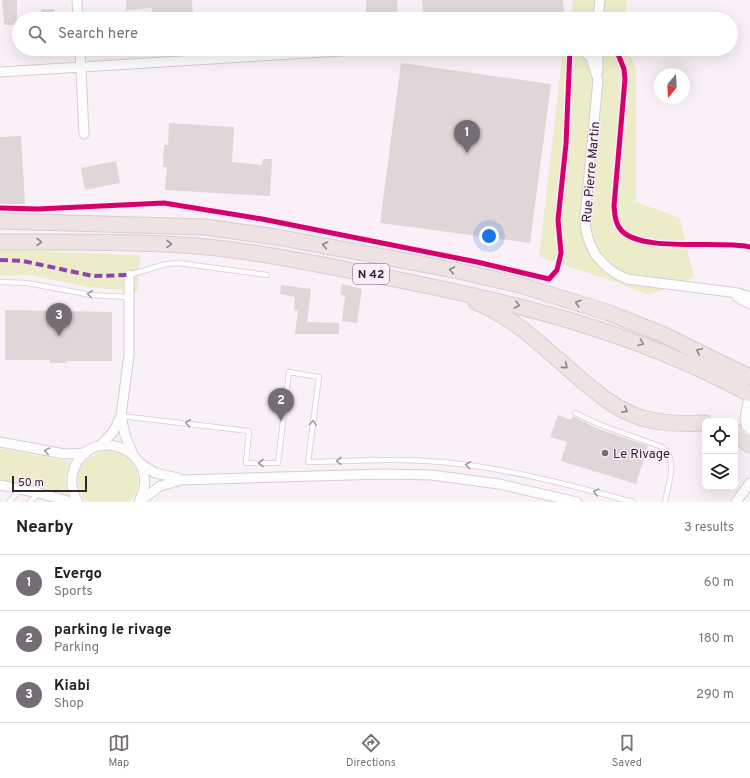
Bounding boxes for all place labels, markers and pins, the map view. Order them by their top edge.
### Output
pin: 1 [454,120,480,153]
pin: 3 [46,303,72,336]
pin: 2 [268,388,294,421]
place label: Le Rivage [613,447,670,463]
marker: Le Rivage [600,448,610,458]

